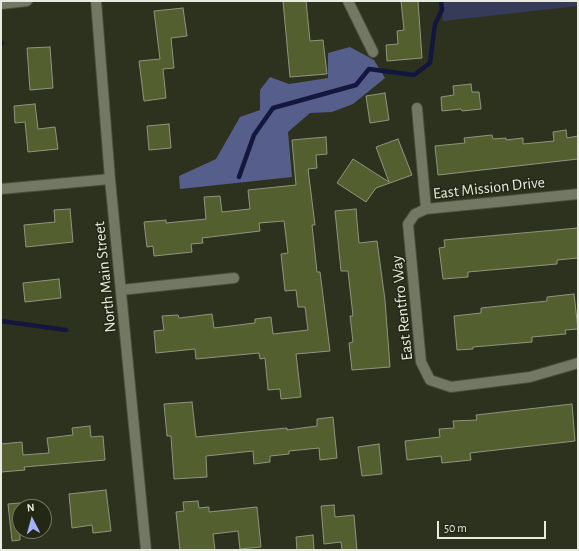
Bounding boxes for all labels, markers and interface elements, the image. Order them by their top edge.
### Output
street label: East Mission Drive [432,173,546,203]
street label: North Main Street [90,220,120,334]
street label: East Rentfro Way [387,255,417,361]
north arrow [12,499,52,539]
text: N [26,502,35,513]
scale bar [439,513,548,539]
text: 50 m [444,522,467,534]

